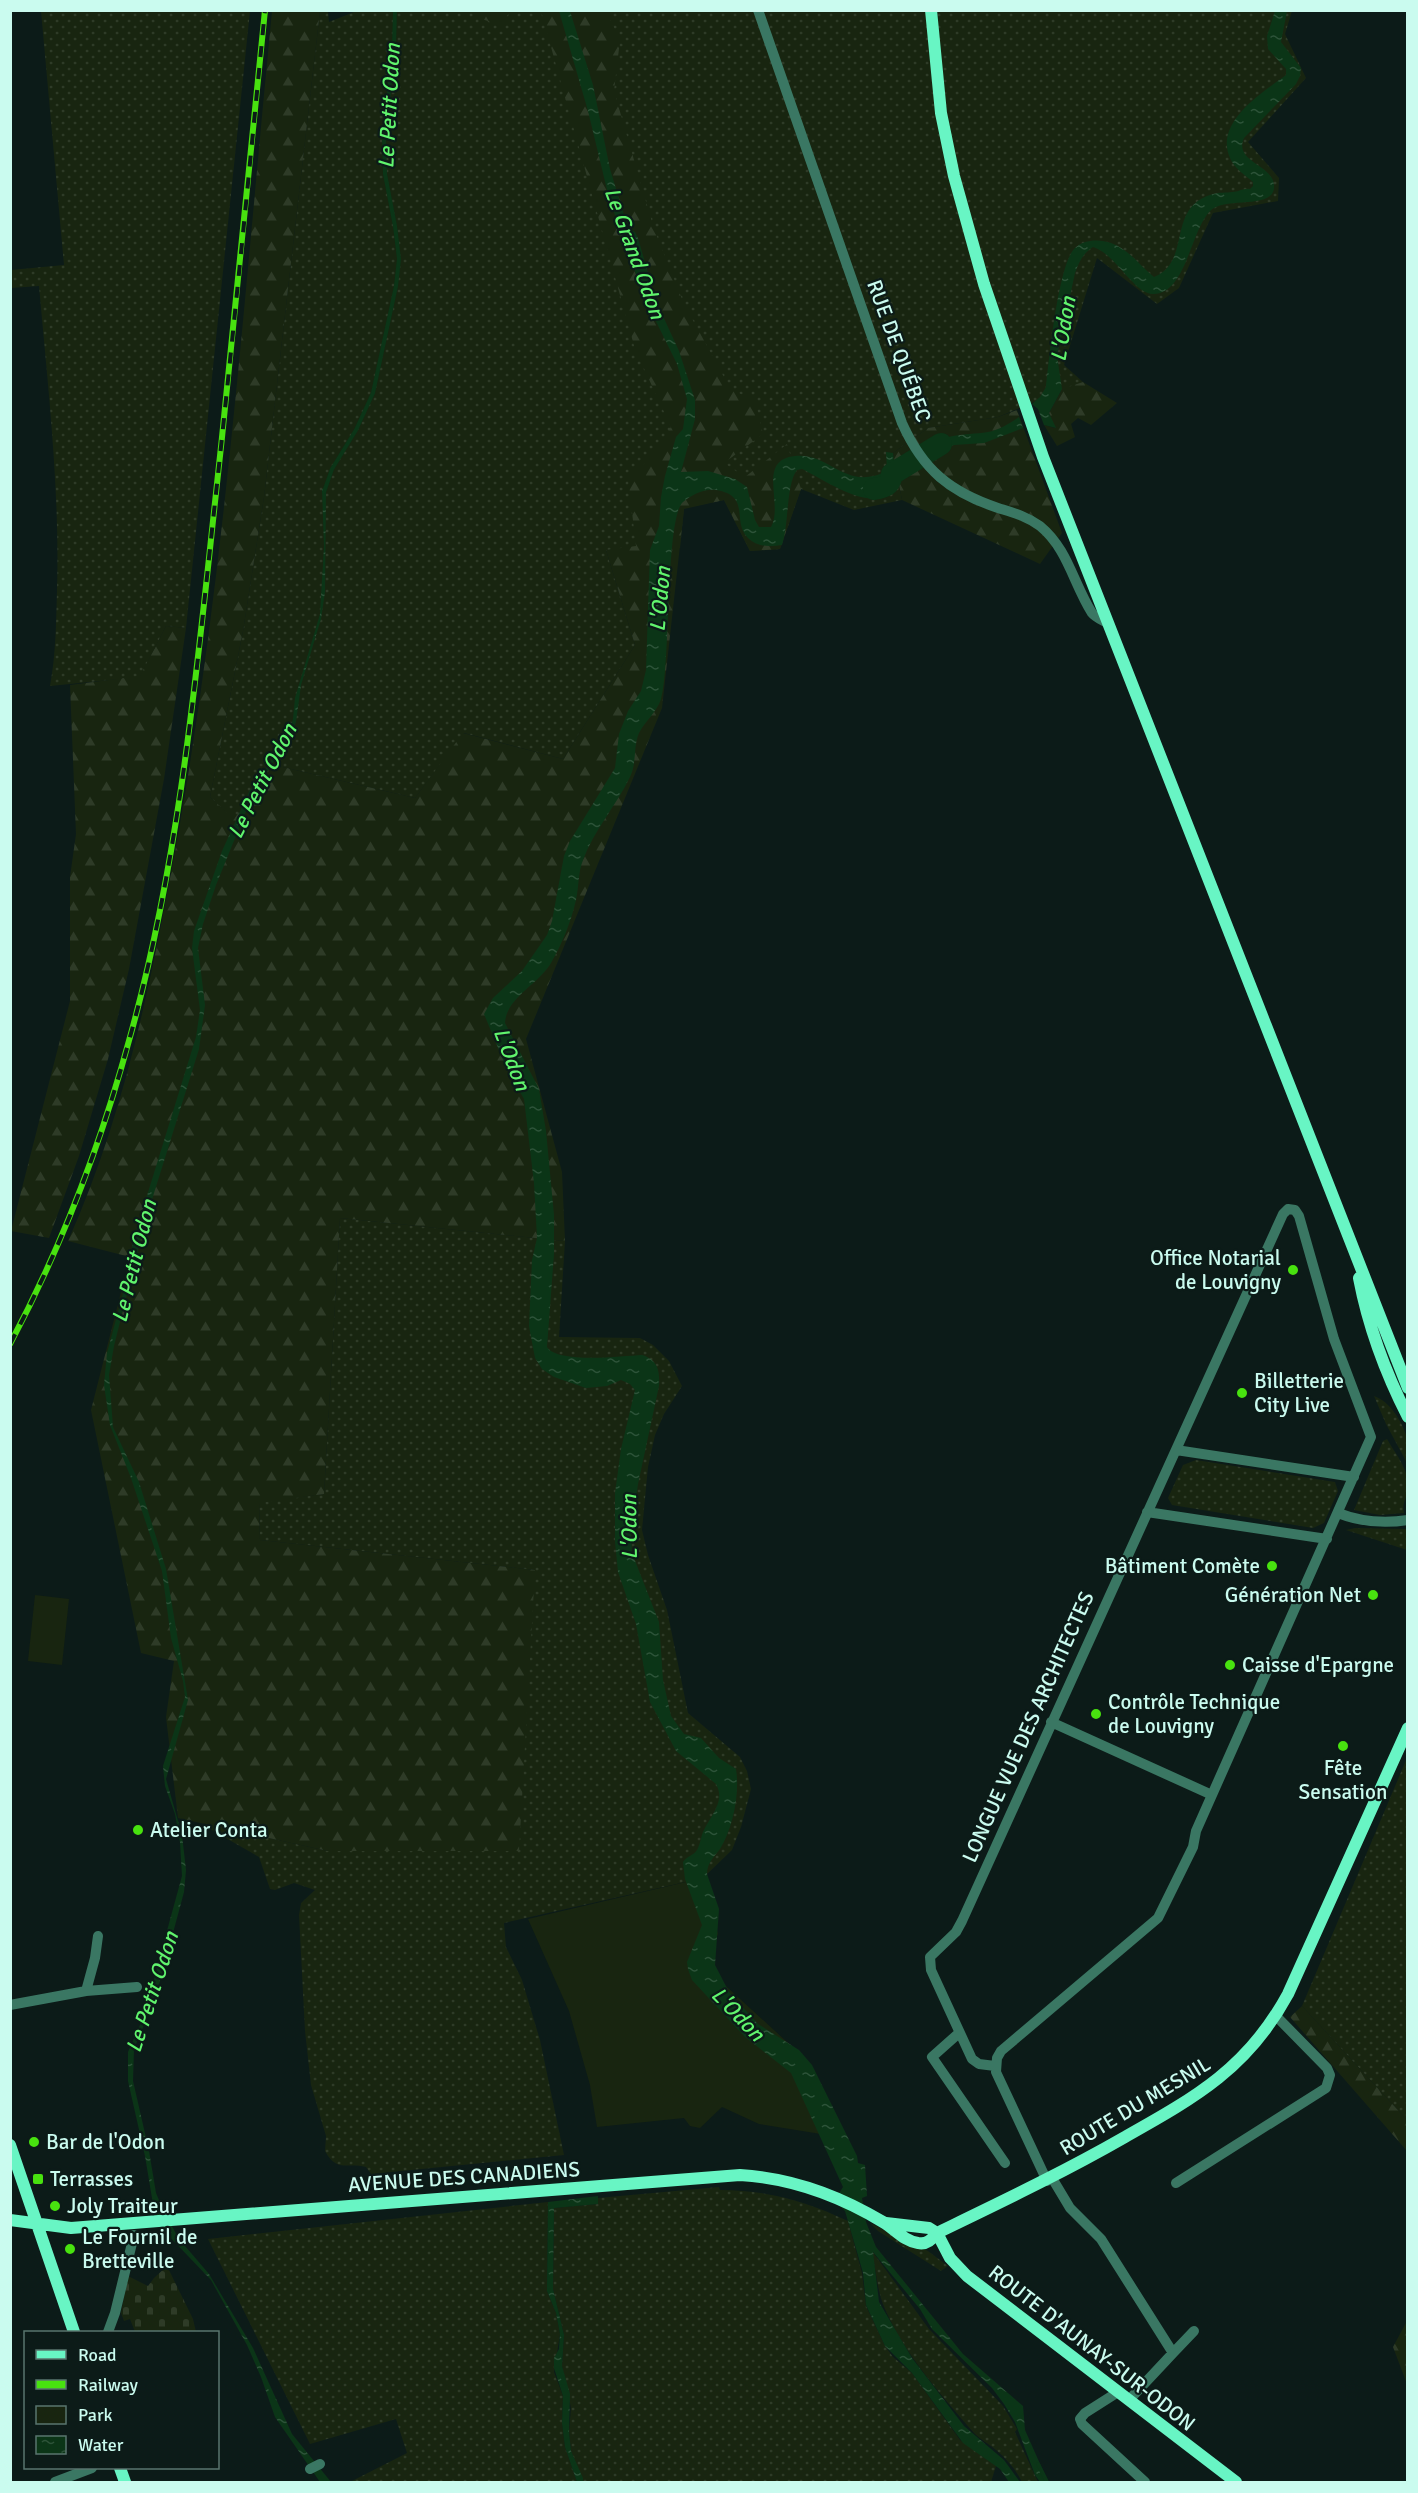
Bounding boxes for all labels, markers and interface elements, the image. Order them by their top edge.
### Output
water label: Le Petit Odon [372,42,406,169]
water label: Le Grand Odon [599,183,672,323]
street label: RUE DE QUÉBEC [861,276,937,426]
water label: L'Odon [1045,294,1082,363]
water label: L'Odon [644,564,676,633]
water label: Le Petit Odon [221,718,303,843]
water label: L'Odon [488,1024,537,1095]
water label: Le Petit Odon [106,1196,163,1325]
place label: Office Notarial de Louvigny [1150,1245,1281,1295]
marker: Office Notarial de Louvigny [1286,1263,1300,1277]
place label: Billetterie City Live [1254,1368,1344,1418]
marker: Billetterie City Live [1235,1386,1249,1400]
water label: L'Odon [615,1493,643,1560]
place label: Bâtiment Comète [1105,1553,1260,1579]
marker: Bâtiment Comète [1265,1559,1279,1573]
place label: Génération Net [1225,1582,1361,1608]
street label: LONGUE VUE DES ARCHITECTES [956,1588,1100,1866]
marker: Génération Net [1366,1588,1380,1602]
place label: Caisse d'Epargne [1242,1652,1394,1678]
marker: Caisse d'Epargne [1223,1658,1237,1672]
place label: Contrôle Technique de Louvigny [1108,1689,1280,1739]
marker: Contrôle Technique de Louvigny [1089,1707,1103,1721]
marker: Fête Sensation [1336,1739,1350,1753]
place label: Fête Sensation [1299,1755,1387,1805]
place label: Atelier Conta [150,1817,268,1843]
marker: Atelier Conta [131,1823,145,1837]
water label: Le Petit Odon [120,1927,185,2056]
water label: L'Odon [706,1981,771,2048]
street label: ROUTE DU MESNIL [1055,2051,1215,2161]
place label: Bar de l'Odon [46,2129,165,2155]
marker: Bar de l'Odon [27,2135,41,2149]
street label: AVENUE DES CANADIENS [347,2156,581,2198]
place label: Terrasses [50,2166,133,2192]
marker: Terrasses [31,2172,45,2186]
place label: Joly Traiteur [67,2193,178,2219]
marker: Joly Traiteur [48,2199,62,2213]
place label: Le Fournil de Bretteville [82,2224,198,2274]
marker: Le Fournil de Bretteville [63,2242,77,2256]
street label: ROUTE D'AUNAY-SUR-ODON [983,2259,1201,2437]
legend [24,2331,219,2469]
text: Road [78,2344,117,2366]
text: Railway [78,2374,139,2396]
text: Park [78,2404,113,2426]
text: Water [78,2434,124,2456]

